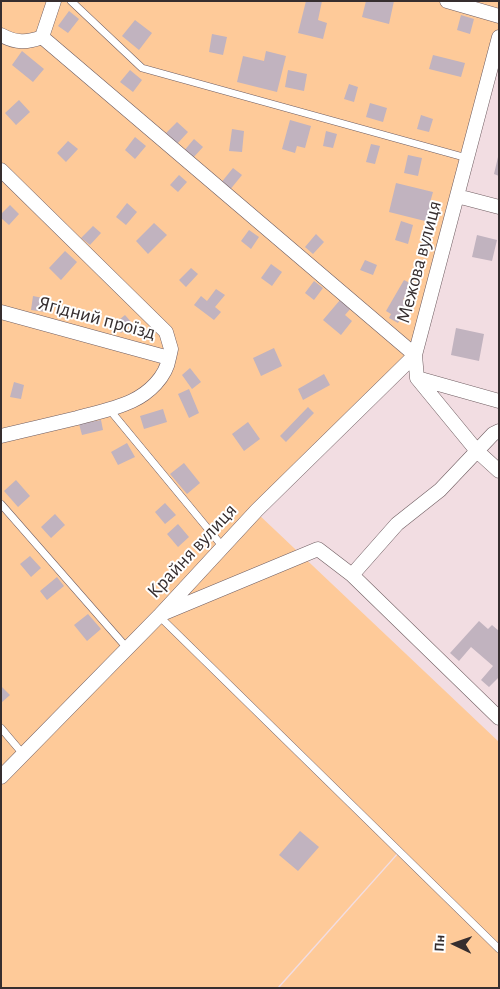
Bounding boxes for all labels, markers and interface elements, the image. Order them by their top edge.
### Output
street label: Межова вулиця [391,198,447,326]
street label: Ягідний проїзд [36,291,158,345]
street label: Крайня вулиця [142,499,242,603]
north arrow [430,919,480,969]
text: Пн [433,934,447,952]

